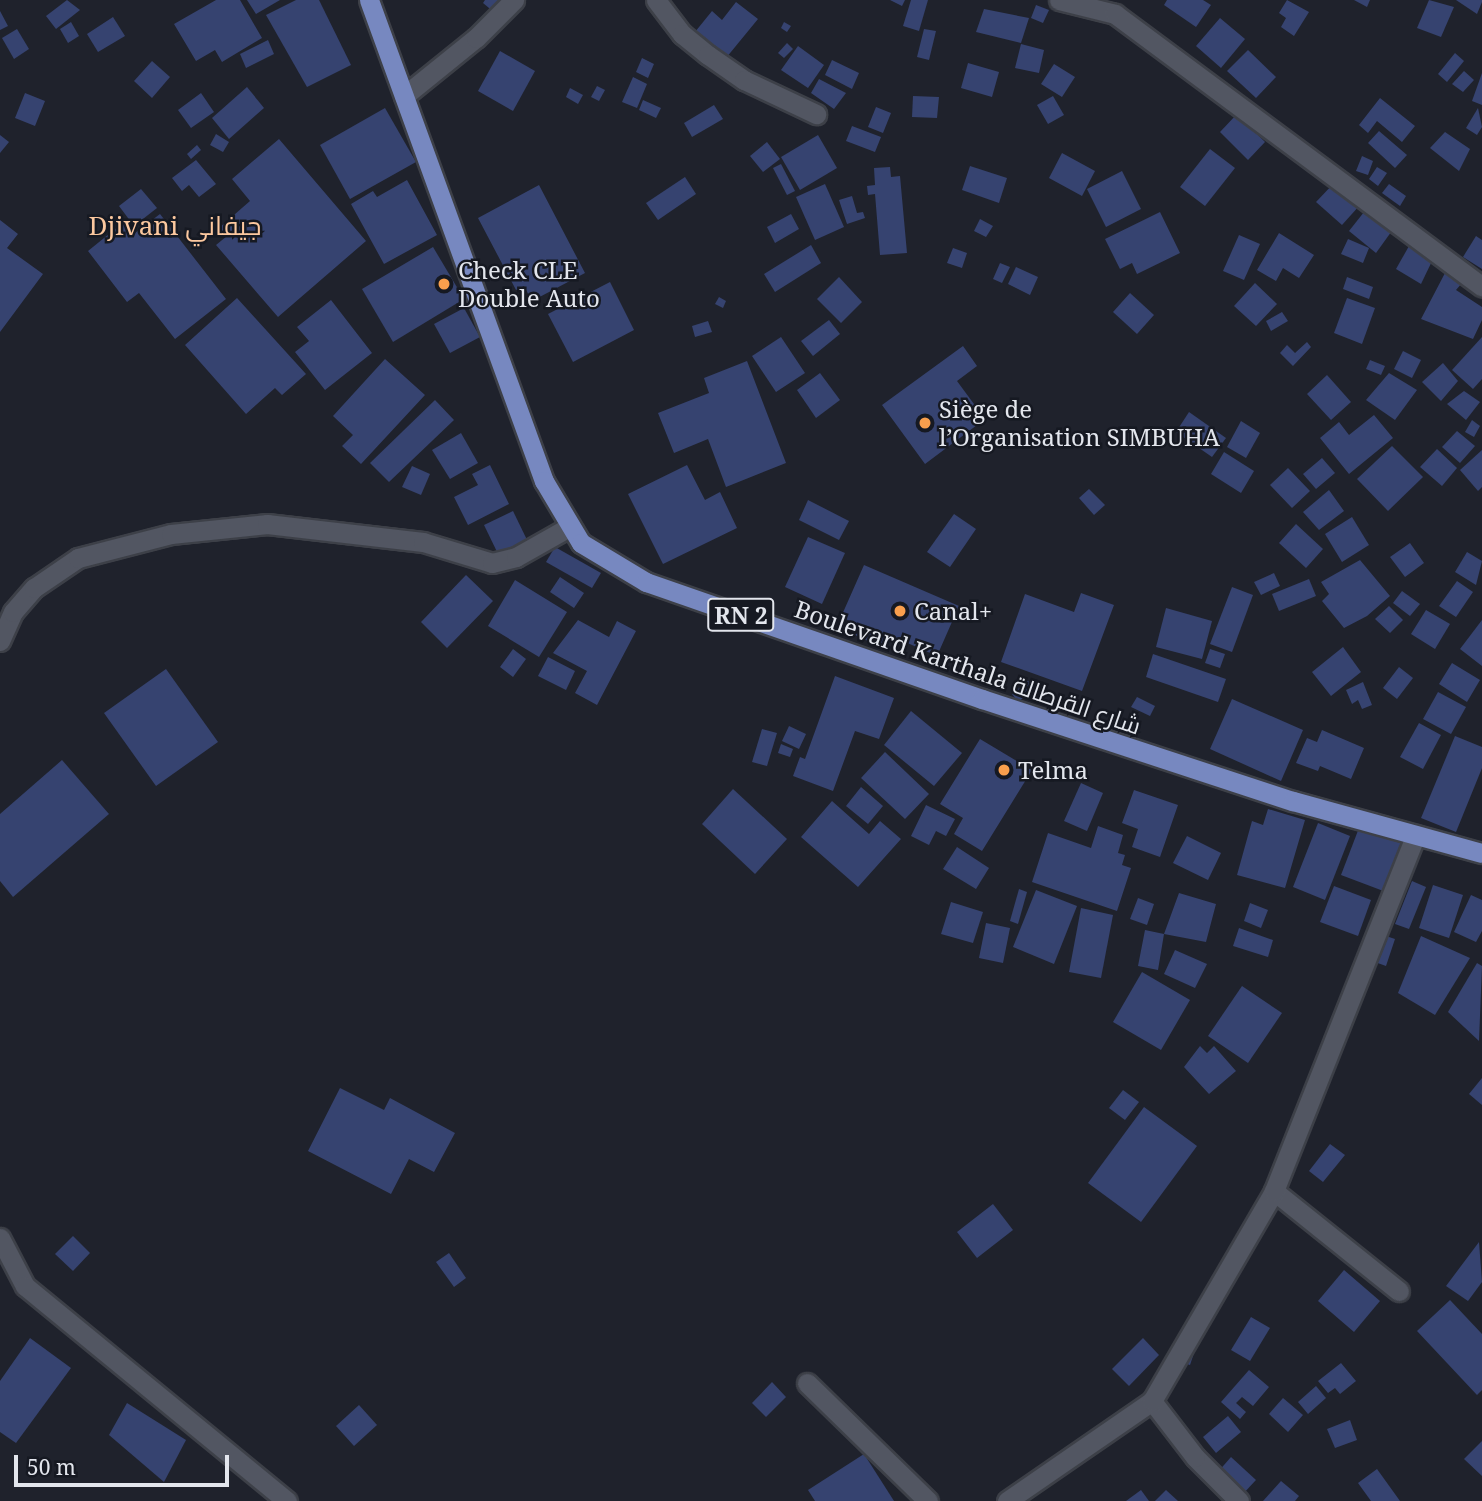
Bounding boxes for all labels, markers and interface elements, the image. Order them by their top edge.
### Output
district label: Djivani جيفاني [89,210,261,242]
place label: Check CLE Double Auto [458,256,600,312]
marker: Check CLE Double Auto [436,276,452,292]
place label: Siège de l’Organisation SIMBUHA [939,395,1220,451]
marker: Siège de l’Organisation SIMBUHA [917,415,933,431]
street label: Boulevard Karthala شارع القرطالة [791,594,1145,740]
road number: RN 2 [706,596,776,635]
place label: Canal+ [914,597,992,625]
marker: Canal+ [892,603,908,619]
place label: Telma [1018,756,1088,784]
marker: Telma [996,762,1012,778]
scale bar [18,1442,233,1486]
text: 50 m [27,1453,76,1481]

